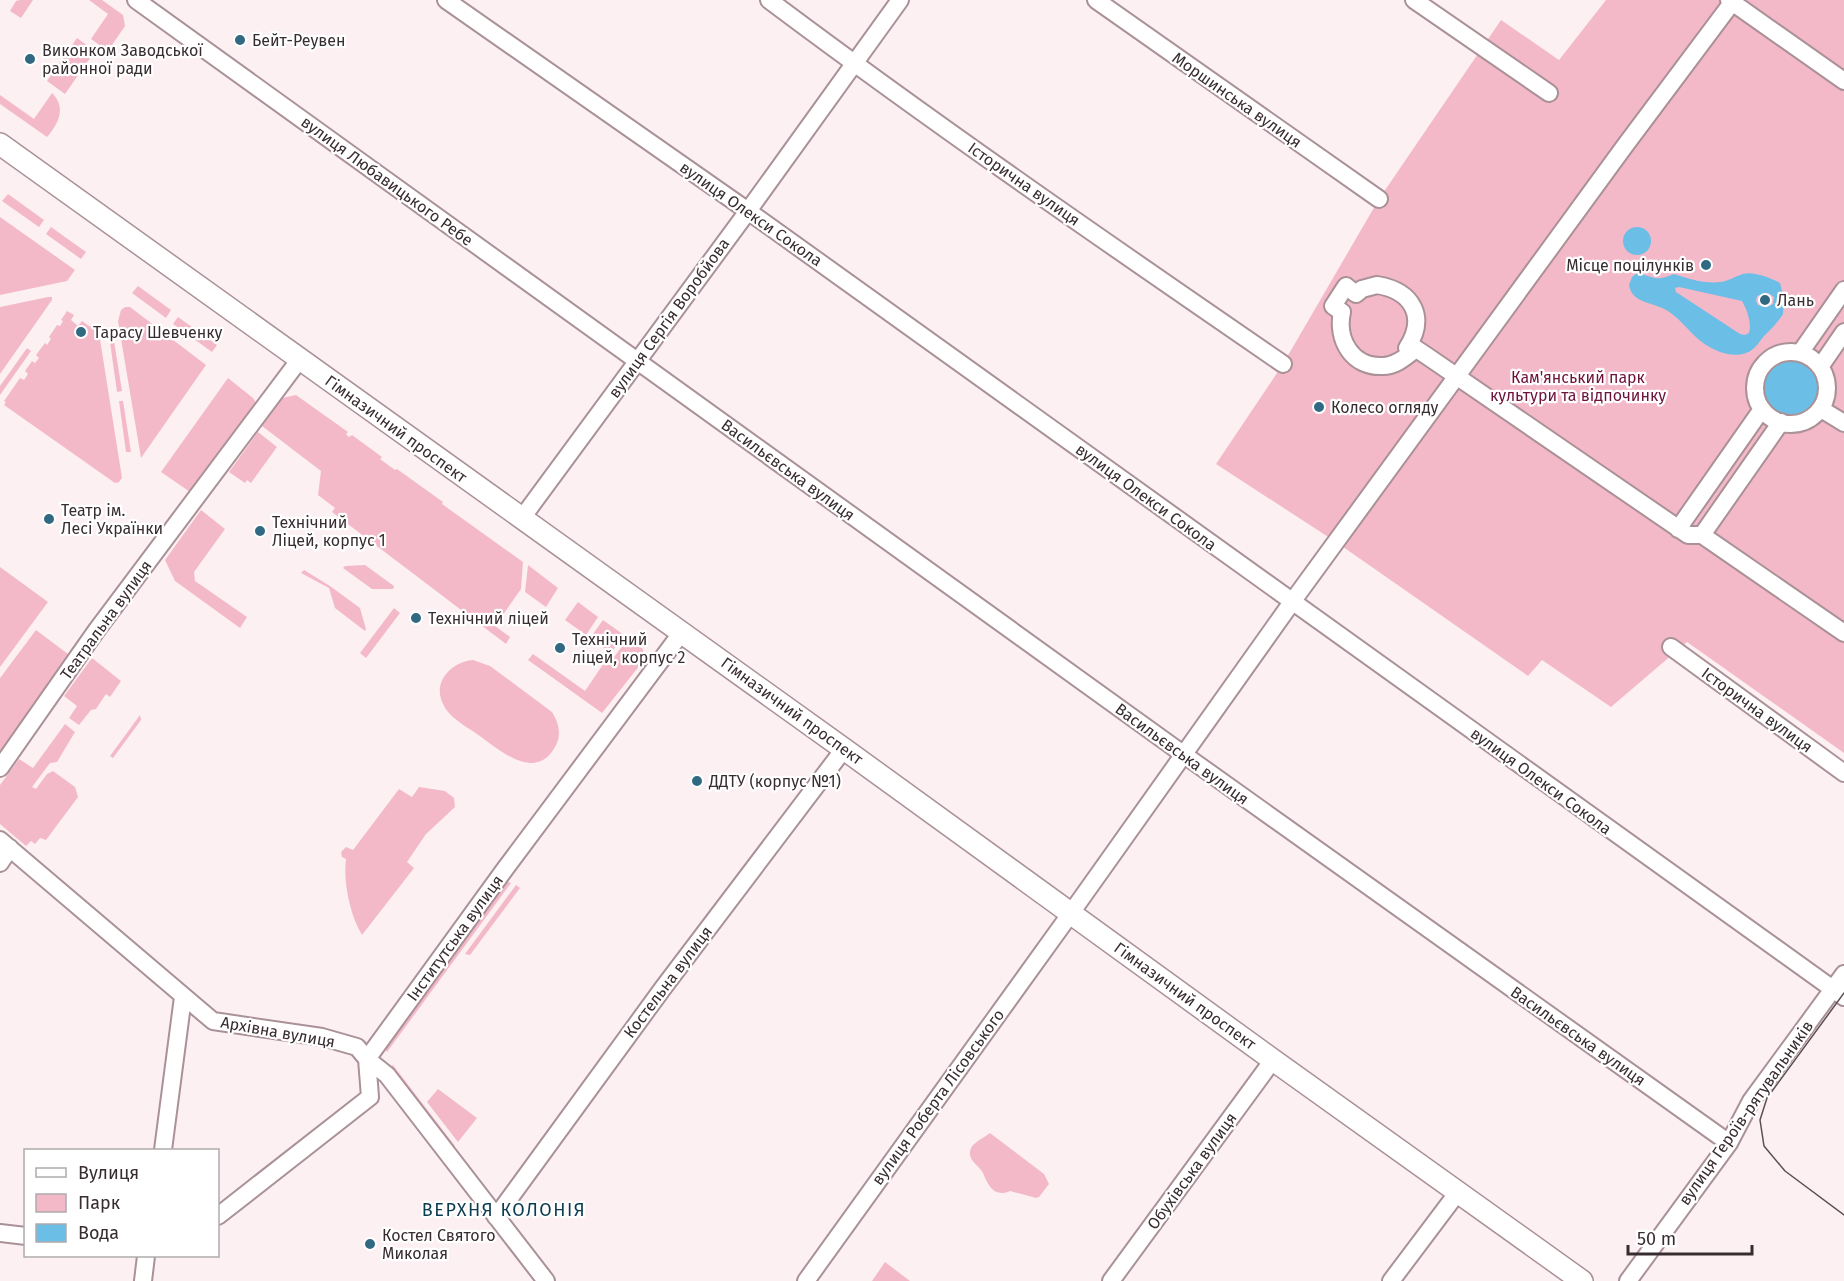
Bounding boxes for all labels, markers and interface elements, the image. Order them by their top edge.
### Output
place label: Бейт-Реувен [252,31,345,50]
marker: Бейт-Реувен [233,33,247,47]
place label: Виконком Заводської районної ради [42,41,203,78]
street label: Моршинська вулиця [1169,48,1305,152]
marker: Виконком Заводської районної ради [23,52,37,66]
street label: вулиця Любавицького Ребе [297,112,477,250]
street label: Історична вулиця [964,138,1084,230]
street label: вулиця Олекси Сокола [676,158,826,270]
street label: вулиця Сергія Воробйова [605,234,733,402]
place label: Місце поцілунків [1566,256,1694,275]
marker: Місце поцілунків [1699,258,1713,272]
place label: Лань [1777,291,1814,310]
marker: Лань [1758,293,1772,307]
place label: Тарасу Шевченку [93,323,223,342]
marker: Тарасу Шевченку [74,325,88,339]
park label: Кам'янський парк культури та відпочинку [1490,368,1666,405]
street label: Гімназичний проспект [321,371,471,487]
place label: Колесо огляду [1331,398,1439,417]
marker: Колесо огляду [1312,400,1326,414]
street label: Васильєвська вулиця [718,415,858,525]
street label: вулиця Олекси Сокола [1072,439,1220,555]
place label: Театр ім. Лесі Українки [61,501,163,538]
marker: Театр ім. Лесі Українки [42,512,56,526]
place label: Технічний Ліцей, корпус 1 [272,513,386,550]
marker: Технічний Ліцей, корпус 1 [253,524,267,538]
street label: Театральна вулиця [56,557,156,683]
place label: Технічний ліцей [428,609,549,628]
marker: Технічний ліцей [409,611,423,625]
place label: Технічний ліцей, корпус 2 [572,630,685,667]
marker: Технічний ліцей, корпус 2 [553,641,567,655]
street label: Гімназичний проспект [717,653,867,769]
street label: Історична вулиця [1698,663,1816,757]
street label: Васильєвська вулиця [1112,699,1252,809]
street label: вулиця Олекси Сокола [1467,723,1615,839]
place label: ДДТУ (корпус №1) [708,772,841,791]
marker: ДДТУ (корпус №1) [690,774,704,788]
street label: Інститутська вулиця [403,871,507,1005]
street label: Костельна вулиця [620,922,716,1042]
street label: Гімназичний проспект [1110,938,1260,1054]
street label: Васильєвська вулиця [1507,982,1649,1090]
street label: вулиця Роберта Лісовського [868,1005,1008,1189]
street label: Архівна вулиця [219,1013,337,1051]
street label: вулиця Героїв-рятувальників [1675,1017,1817,1209]
street label: Обухівська вулиця [1143,1109,1241,1233]
legend [24,1149,219,1257]
text: Вулиця [78,1162,139,1184]
text: Парк [78,1192,121,1214]
district label: ВЕРХНЯ КОЛОНІЯ [422,1199,586,1221]
scale bar [1628,1218,1752,1256]
text: Вода [78,1222,119,1244]
place label: Костел Святого Миколая [382,1226,496,1263]
text: 50 m [1637,1228,1676,1250]
marker: Костел Святого Миколая [363,1237,377,1251]

